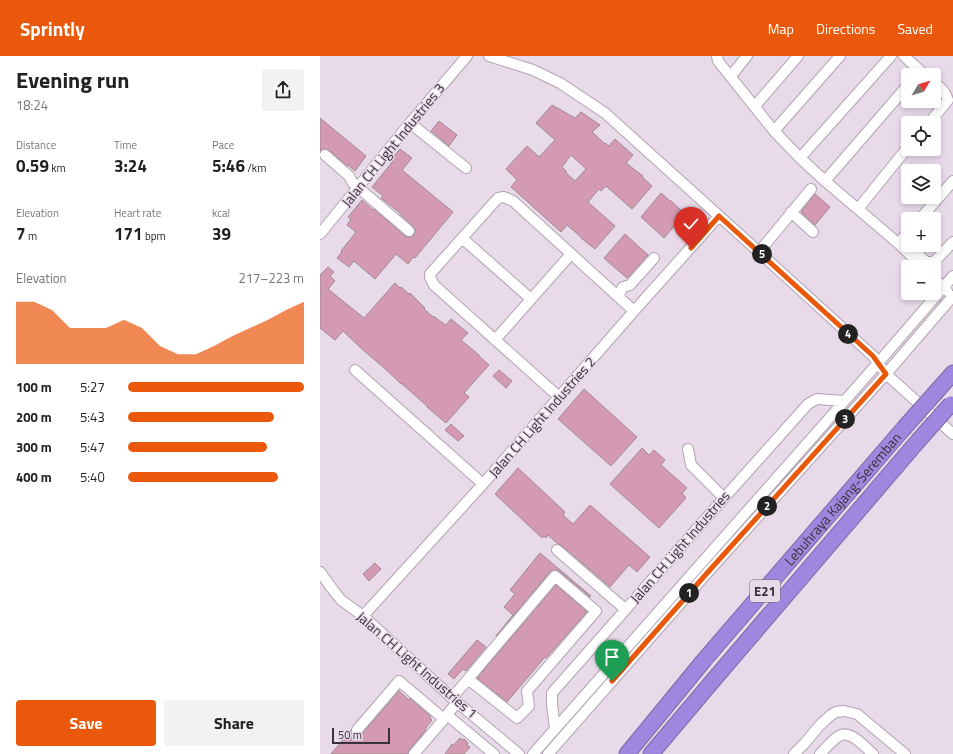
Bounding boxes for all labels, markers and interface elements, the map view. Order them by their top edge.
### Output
text: Sprintly [20,14,85,43]
text: Map [768,18,794,39]
text: Directions [816,18,875,39]
text: Saved [897,18,933,39]
text: Evening run [16,63,129,97]
north arrow [901,68,941,108]
map controls [901,68,941,300]
button: share [262,69,304,111]
street label: Jalan CH Light Industries 3 [336,78,449,211]
text: 18:24 [16,95,48,115]
button: locate [901,116,941,156]
text: Distance [16,137,56,153]
text: Time [114,137,137,153]
text: Pace [212,137,234,153]
text: 0.59 [16,153,49,179]
text: 3:24 [114,153,147,179]
text: 5:46 [212,153,245,179]
text: km [49,160,66,176]
text: /km [245,160,266,176]
button: layers [901,164,941,204]
text: Elevation [16,205,59,221]
text: Heart rate [114,205,161,221]
text: kcal [212,205,230,221]
pin [674,207,708,248]
button: + [901,212,941,252]
icon: check [680,213,702,235]
text: 7 [16,221,26,247]
text: 171 [114,221,143,247]
text: 39 [212,221,231,247]
text: m [26,228,37,244]
text: bpm [143,228,166,244]
pin: 5 [752,244,772,264]
text: 5 [759,246,765,262]
button: − [901,260,941,300]
text: Elevation [16,268,67,288]
text: 217–223 m [238,268,304,288]
pin: 4 [838,324,858,344]
text: 4 [845,326,851,342]
street label: Jalan CH Light Industries 2 [483,352,600,482]
text: 100 m [16,377,52,397]
text: 5:27 [80,377,105,397]
text: 200 m [16,407,52,427]
text: 5:43 [80,407,105,427]
pin: 3 [835,409,855,429]
text: 3 [842,411,848,427]
street label: Lebuhraya Kajang-Seremban [779,427,906,570]
text: 300 m [16,437,52,457]
text: 5:47 [80,437,105,457]
text: 400 m [16,467,52,487]
text: 5:40 [80,467,105,487]
street label: Jalan CH Light Industries [625,486,735,608]
pin: 2 [757,496,777,516]
text: 2 [764,498,770,514]
road number: E21 [750,580,780,602]
pin: 1 [679,583,699,603]
text: 1 [686,585,692,601]
street label: Jalan CH Light Industries 1 [352,606,482,723]
pin [595,640,629,681]
icon: arrive [601,646,623,668]
button: Save [16,700,156,746]
button: Share [164,700,304,746]
scale bar [332,726,390,745]
text: 50 m [338,727,362,743]

